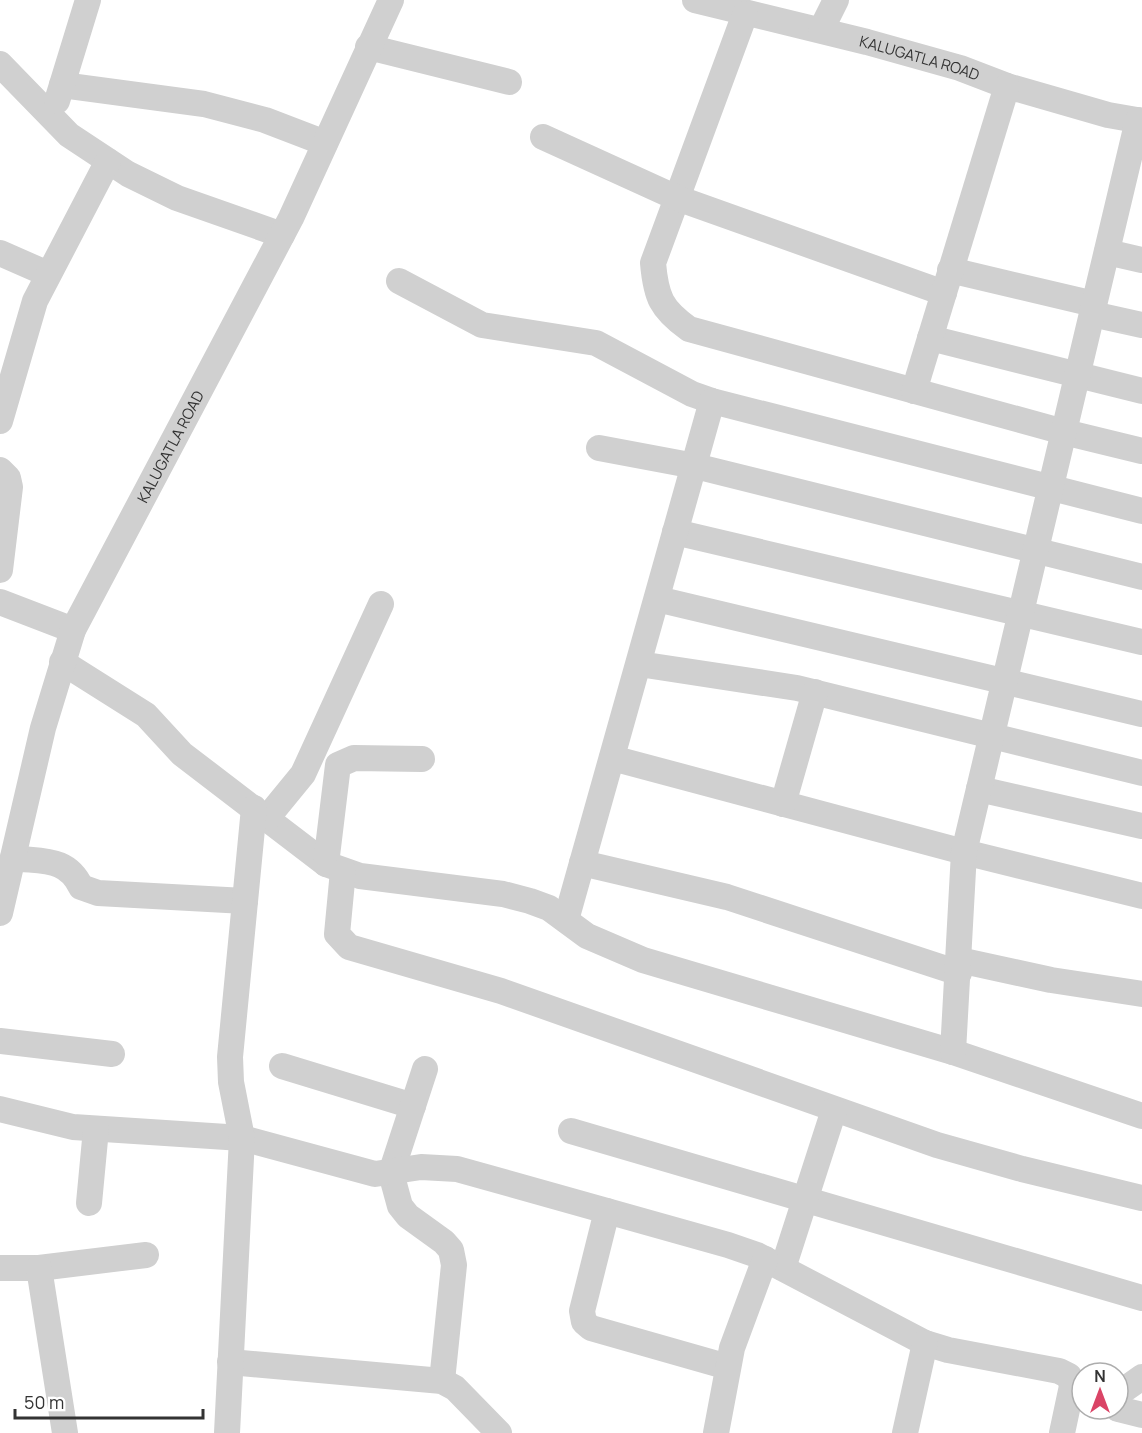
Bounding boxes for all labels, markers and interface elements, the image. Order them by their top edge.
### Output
street label: KALUGATLA ROAD [858,30,983,85]
street label: KALUGATLA ROAD [132,387,208,506]
north arrow [1070,1361,1130,1421]
text: N [1094,1365,1106,1387]
scale bar [15,1382,202,1420]
text: 50 m [24,1390,64,1414]

